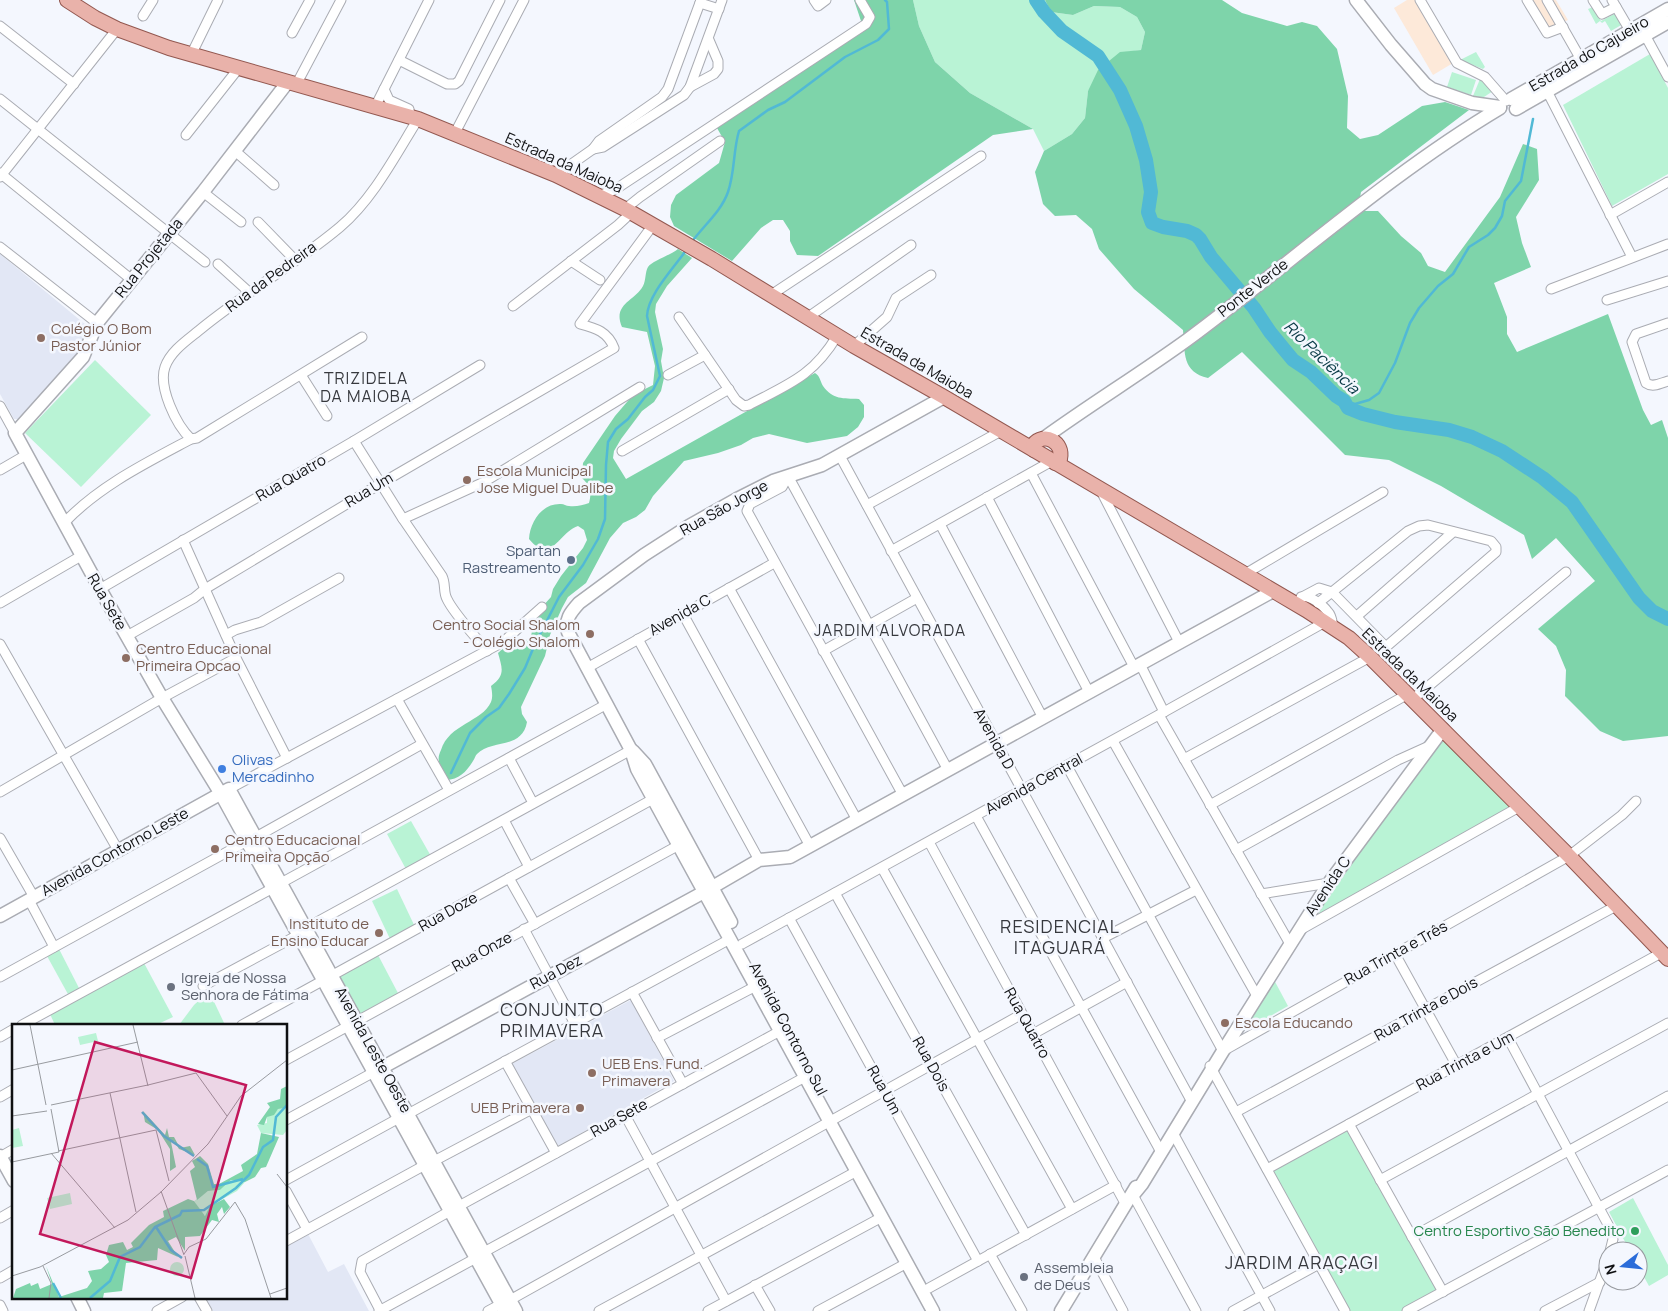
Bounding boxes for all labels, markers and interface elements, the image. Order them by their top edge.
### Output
street label: Estrada do Cajueiro [1525,11,1653,96]
street label: Estrada da Maioba [502,127,626,198]
street label: Rua Projetada [110,213,187,302]
street label: Rua da Pedreira [221,236,320,317]
street label: Ponte Verde [1213,253,1292,322]
water label: Rio Paciência [1280,315,1365,399]
place label: Colégio O Bom Pastor Júnior [51,318,152,356]
street label: Estrada da Maioba [857,322,977,403]
marker: Colégio O Bom Pastor Júnior [35,332,47,344]
district label: TRIZIDELA DA MAIOBA [320,367,412,407]
street label: Rua Quatro [252,449,330,506]
place label: Escola Municipal Jose Miguel Dualibe [477,460,614,498]
street label: Rua Um [341,467,397,512]
marker: Escola Municipal Jose Miguel Dualibe [461,474,473,486]
street label: Rua São Jorge [676,475,772,540]
place label: Spartan Rastreamento [462,540,561,578]
marker: Spartan Rastreamento [565,554,577,566]
street label: Rua Sete [83,570,132,634]
street label: Avenida C [645,589,715,640]
place label: Centro Social Shalom - Colégio Shalom [433,614,580,652]
district label: JARDIM ALVORADA [814,619,966,641]
street label: Estrada da Maioba [1357,623,1463,726]
marker: Centro Social Shalom - Colégio Shalom [584,628,596,640]
place label: Centro Educacional Primeira Opcao [136,638,271,676]
marker: Centro Educacional Primeira Opcao [120,652,132,664]
street label: Avenida D [969,704,1020,773]
street label: Avenida Central [981,748,1086,819]
place label: Olivas Mercadinho [232,749,314,787]
marker: Olivas Mercadinho [216,763,228,775]
street label: Avenida Contorno Leste [37,802,192,901]
place label: Centro Educacional Primeira Opção [225,829,360,867]
marker: Centro Educacional Primeira Opção [209,843,221,855]
street label: Avenida C [1300,851,1355,920]
street label: Rua Doze [414,887,481,936]
place label: Instituto de Ensino Educar [271,913,370,951]
district label: RESIDENCIAL ITAGUARÁ [1000,914,1120,959]
street label: Rua Trinta e Três [1340,915,1451,990]
street label: Rua Onze [448,926,516,977]
marker: Instituto de Ensino Educar [373,927,385,939]
street label: Rua Dez [526,949,586,994]
street label: Avenida Contorno Sul [744,958,833,1099]
place label: Igreja de Nossa Senhora de Fátima [181,967,309,1005]
street label: Rua Trinta e Dois [1370,971,1481,1046]
marker: Igreja de Nossa Senhora de Fátima [165,981,177,993]
street label: Avenida Leste Oeste [330,983,417,1117]
street label: Rua Quatro [999,984,1056,1062]
district label: CONJUNTO PRIMAVERA [500,997,604,1042]
place label: Escola Educando [1235,1012,1353,1033]
marker: Escola Educando [1219,1017,1231,1029]
inset map [12,1024,288,1298]
street label: Rua Trinta e Um [1412,1026,1517,1095]
street label: Rua Dois [908,1032,955,1095]
place label: UEB Ens. Fund. Primavera [602,1053,703,1091]
street label: Rua Um [862,1062,906,1118]
marker: UEB Ens. Fund. Primavera [586,1067,598,1079]
street label: Rua Sete [586,1093,651,1142]
place label: UEB Primavera [470,1097,570,1118]
marker: UEB Primavera [574,1102,586,1114]
place label: Centro Esportivo São Benedito [1414,1220,1625,1241]
marker: Centro Esportivo São Benedito [1629,1225,1641,1237]
north arrow [1598,1241,1648,1291]
district label: JARDIM ARAÇAGI [1225,1250,1379,1274]
place label: Assembleia de Deus [1034,1257,1114,1295]
text: N [1600,1262,1621,1277]
marker: Assembleia de Deus [1018,1271,1030,1283]

